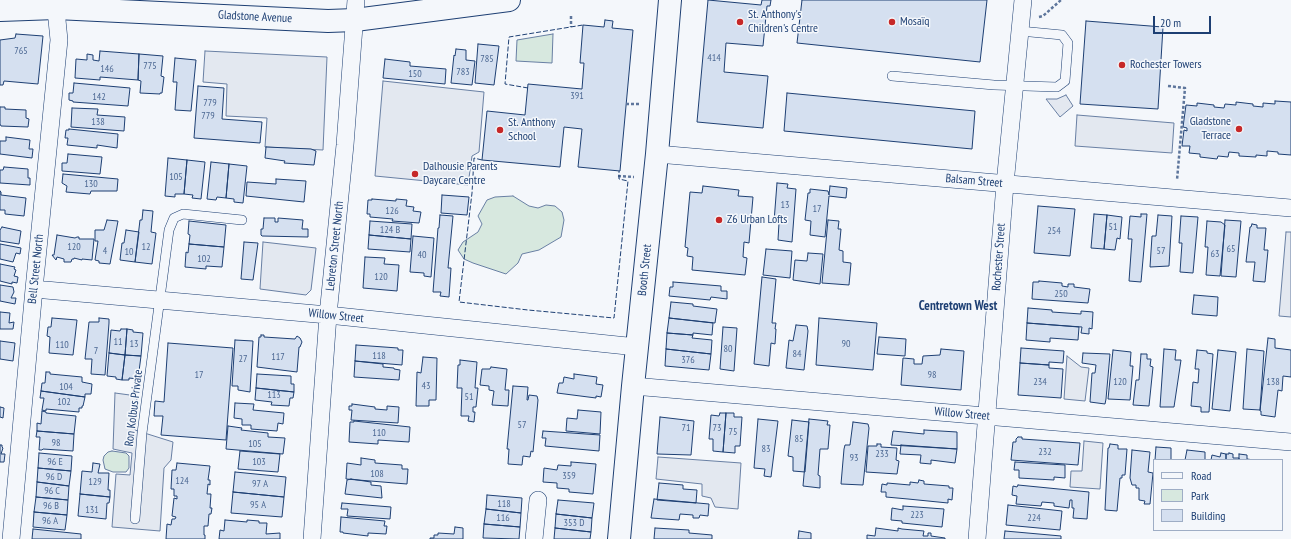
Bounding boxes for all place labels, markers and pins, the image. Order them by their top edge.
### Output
place label: St. Anthony's Children's Centre [748,8,818,36]
place label: Mosaïq [900,15,929,29]
marker: St. Anthony's Children's Centre [735,17,745,27]
marker: Mosaïq [887,17,897,27]
place label: Rochester Towers [1130,58,1202,72]
marker: Rochester Towers [1117,60,1127,70]
place label: Gladstone Terrace [1190,115,1231,143]
place label: St. Anthony School [508,116,556,144]
marker: Gladstone Terrace [1234,124,1244,134]
marker: St. Anthony School [495,125,505,135]
place label: Dalhousie Parents Daycare Centre [423,160,497,188]
marker: Dalhousie Parents Daycare Centre [410,169,420,179]
place label: Z6 Urban Lofts [727,213,787,227]
marker: Z6 Urban Lofts [714,215,724,225]

